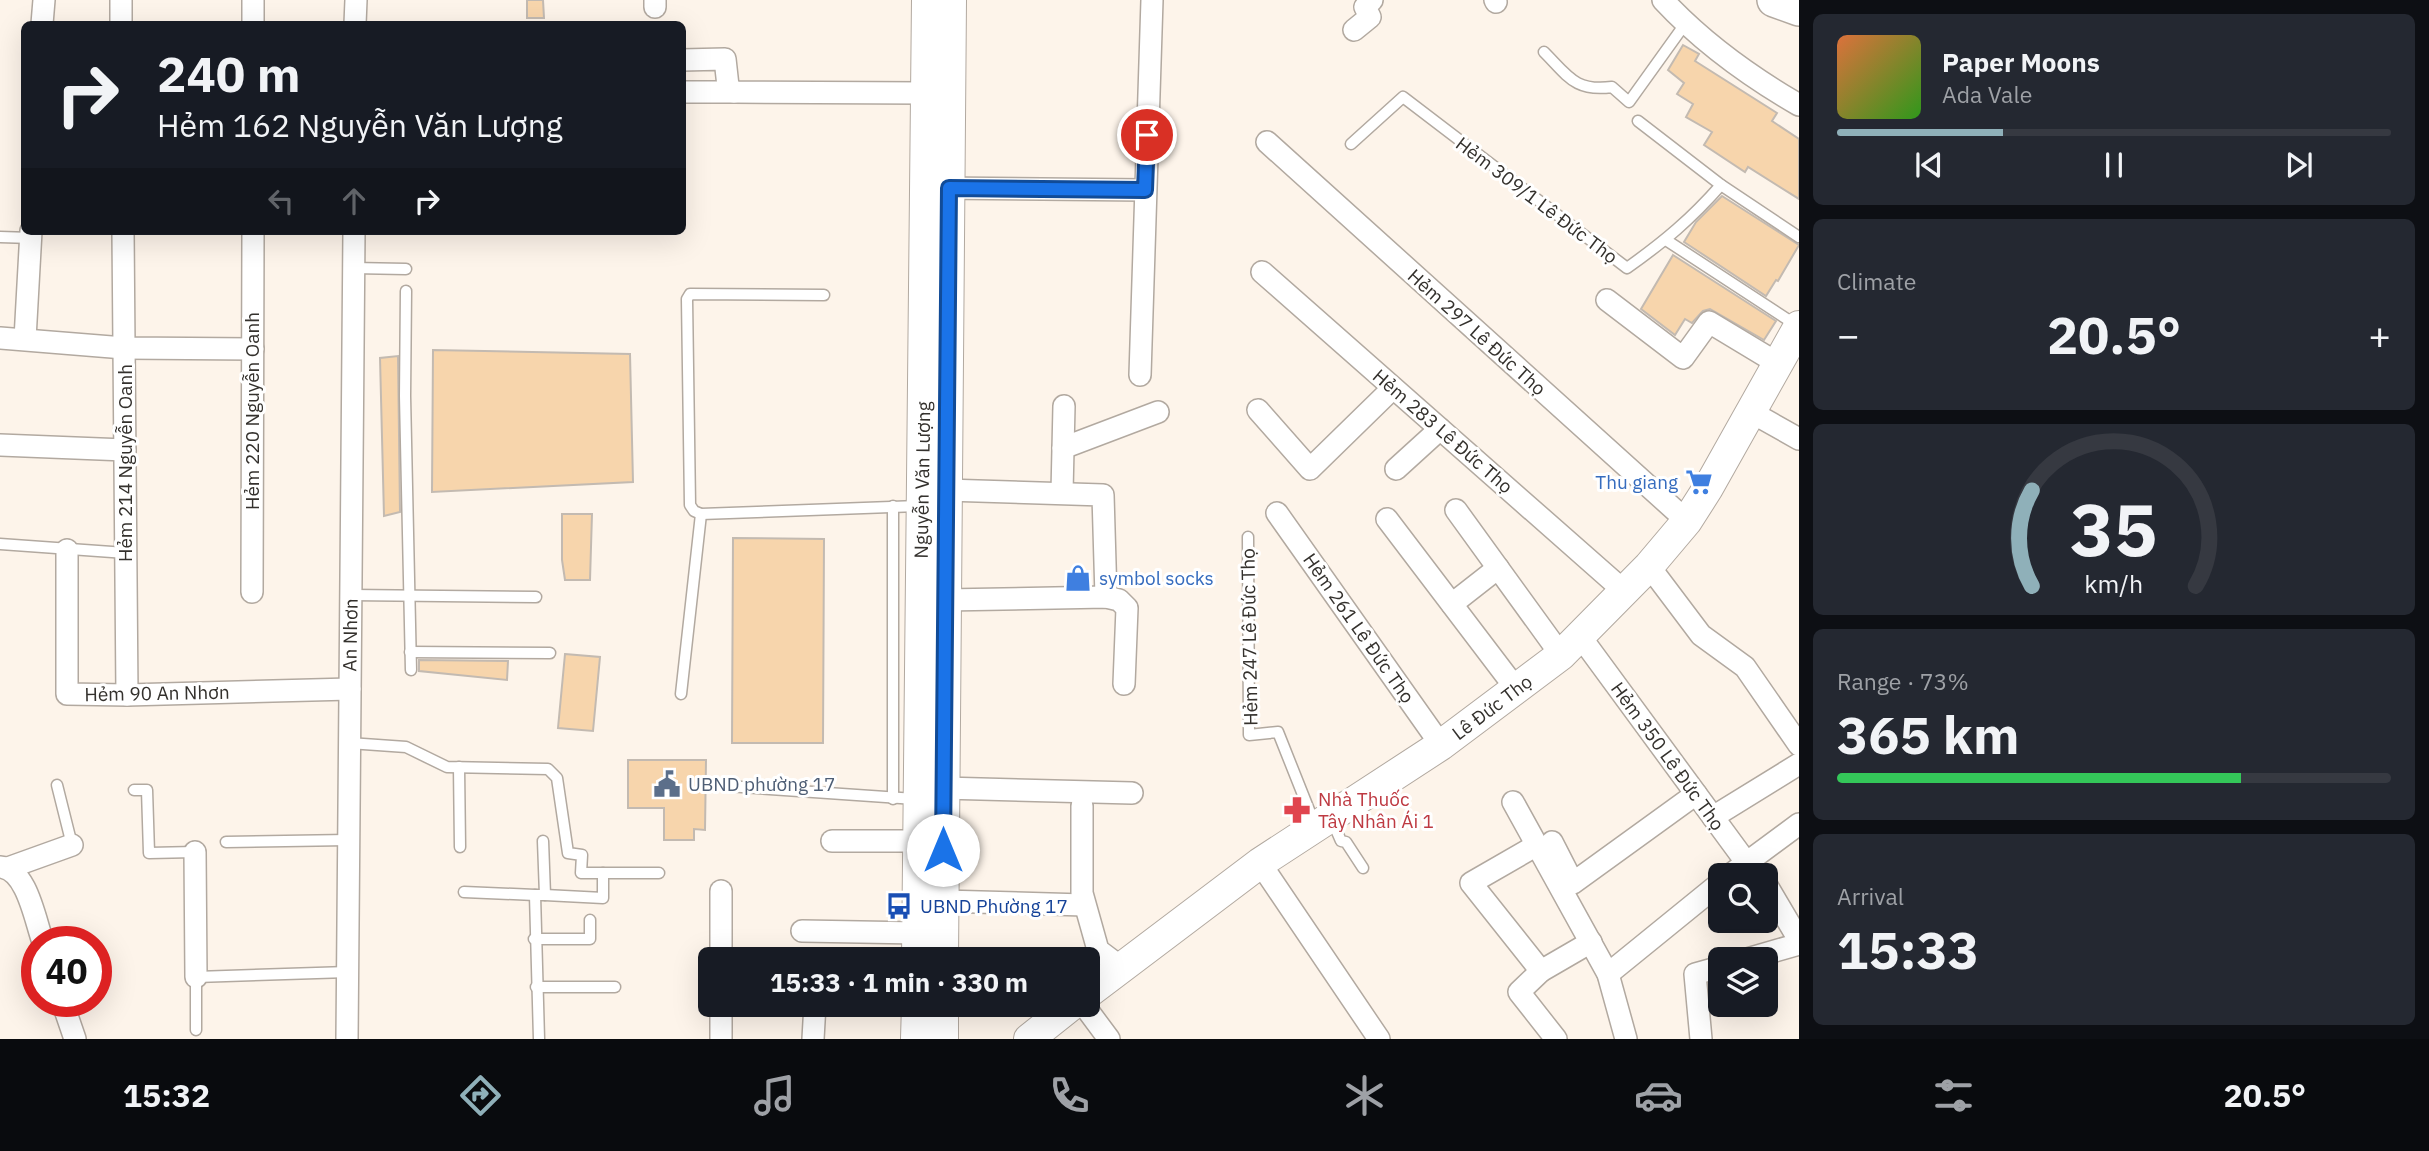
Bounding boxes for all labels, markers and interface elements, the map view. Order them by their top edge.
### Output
text: 240 m [157,42,301,105]
text: Paper Moons [1942,45,2100,79]
icon: right [42,49,133,140]
text: Ada Vale [1942,79,2032,109]
text: Hẻm 162 Nguyễn Văn Lượng [157,104,563,146]
pin [1117,105,1177,165]
icon: arrive [1128,116,1166,154]
street label: Hẻm 309/1 Lê Đức Thọ [1451,131,1623,269]
icon: previous [1910,146,1948,184]
icon: pause [2095,146,2133,184]
icon: next [2280,146,2318,184]
icon: left [262,182,300,220]
icon: ahead [335,182,373,220]
icon: right [408,182,446,220]
street label: Hẻm 297 Lê Đức Thọ [1403,264,1551,400]
text: Climate [1837,266,1916,296]
text: 20.5° [2047,301,2181,368]
text: − [1837,310,1860,359]
text: + [2368,310,2391,359]
street label: Hẻm 220 Nguyễn Oanh [240,312,264,510]
street label: Hẻm 214 Nguyễn Oanh [113,364,137,562]
street label: Hẻm 283 Lê Đức Thọ [1368,364,1518,498]
street label: Nguyễn Văn Lượng [909,401,935,559]
supermarket icon: Thu giang [1684,467,1714,497]
place label: Thu giang [1595,470,1678,494]
text: 35 [2070,481,2158,576]
street label: Hẻm 247 Lê Đức Thọ [1235,548,1263,726]
street label: Hẻm 261 Lê Đức Thọ [1298,548,1420,708]
shop icon: symbol socks [1063,563,1093,593]
place label: symbol socks [1099,566,1214,590]
text: km/h [2085,566,2143,599]
street label: An Nhơn [337,598,363,672]
text: Range · 73% [1837,666,1969,696]
street label: Lê Đức Thọ [1447,669,1537,745]
street label: Hẻm 350 Lê Đức Thọ [1606,677,1730,835]
street label: Hẻm 90 An Nhơn [84,680,230,706]
text: 365 km [1837,701,2019,768]
public building icon: UBND phường 17 [652,769,682,799]
place label: UBND phường 17 [688,772,835,796]
place label: Nhà Thuốc Tây Nhân Ái 1 [1318,787,1434,833]
pharmacy icon: Nhà Thuốc Tây Nhân Ái 1 [1282,795,1312,825]
position arrow [906,813,980,887]
map controls [1708,863,1778,1017]
button: search [1708,863,1778,933]
text: Arrival [1837,881,1904,911]
bus stop icon: UBND Phường 17 [884,891,914,921]
place label: UBND Phường 17 [920,894,1068,918]
text: 15:33 [1837,916,1979,983]
speed limit sign: 40 [21,926,112,1017]
button: layers [1708,947,1778,1017]
text: 15:33 · 1 min · 330 m [770,965,1028,999]
icon: directions [456,1071,505,1120]
icon: music [750,1071,799,1120]
icon: phone [1045,1071,1094,1120]
icon: climate [1340,1071,1389,1120]
icon: car [1634,1071,1683,1120]
icon: filters [1929,1071,1978,1120]
text: 15:32 [123,1074,210,1116]
text: 20.5° [2224,1074,2306,1116]

